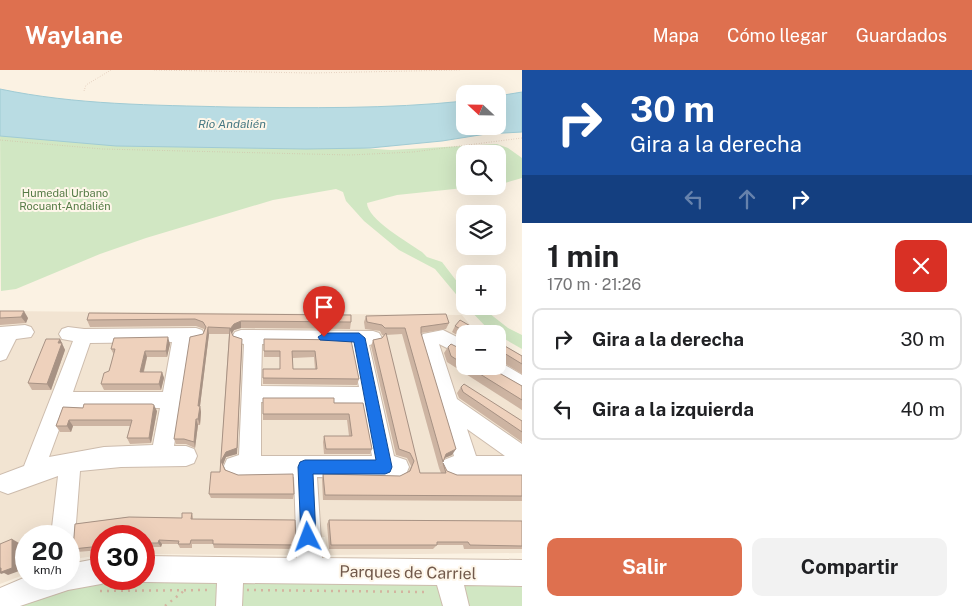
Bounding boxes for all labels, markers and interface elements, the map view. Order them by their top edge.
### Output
text: Waylane [25,21,123,49]
text: Mapa [653,25,699,46]
text: Cómo llegar [727,25,828,46]
text: Guardados [856,25,947,46]
north arrow [456,85,506,135]
map controls [456,85,506,375]
text: 30 m [630,89,715,130]
icon: right [547,90,612,155]
water label: Río Andalién [198,117,266,131]
text: Gira a la derecha [630,131,802,157]
button: search [456,145,506,195]
icon: left [680,185,708,213]
icon: ahead [733,185,761,213]
icon: right [786,185,814,213]
park label: Humedal Urbano Rocuant-Andalién [19,187,111,212]
button: layers [456,205,506,255]
text: 1 min [547,238,619,274]
button: close [895,240,947,292]
button: + [456,265,506,315]
text: 170 m · 21:26 [547,275,641,294]
pin [303,286,345,337]
icon: arrive [310,293,338,321]
button: − [456,325,506,375]
icon: right [549,325,577,353]
text: Gira a la derecha [592,328,744,350]
text: 30 m [900,328,945,350]
icon: left [549,395,577,423]
text: Gira a la izquierda [592,398,754,420]
text: 40 m [900,398,945,420]
position arrow [281,510,333,562]
speed limit sign: 30 [90,525,155,590]
text: 20 [32,536,64,566]
button: Salir [547,538,742,596]
button: Compartir [752,538,947,596]
street label: Parques de Carriel [339,562,477,583]
text: km/h [33,563,62,577]

